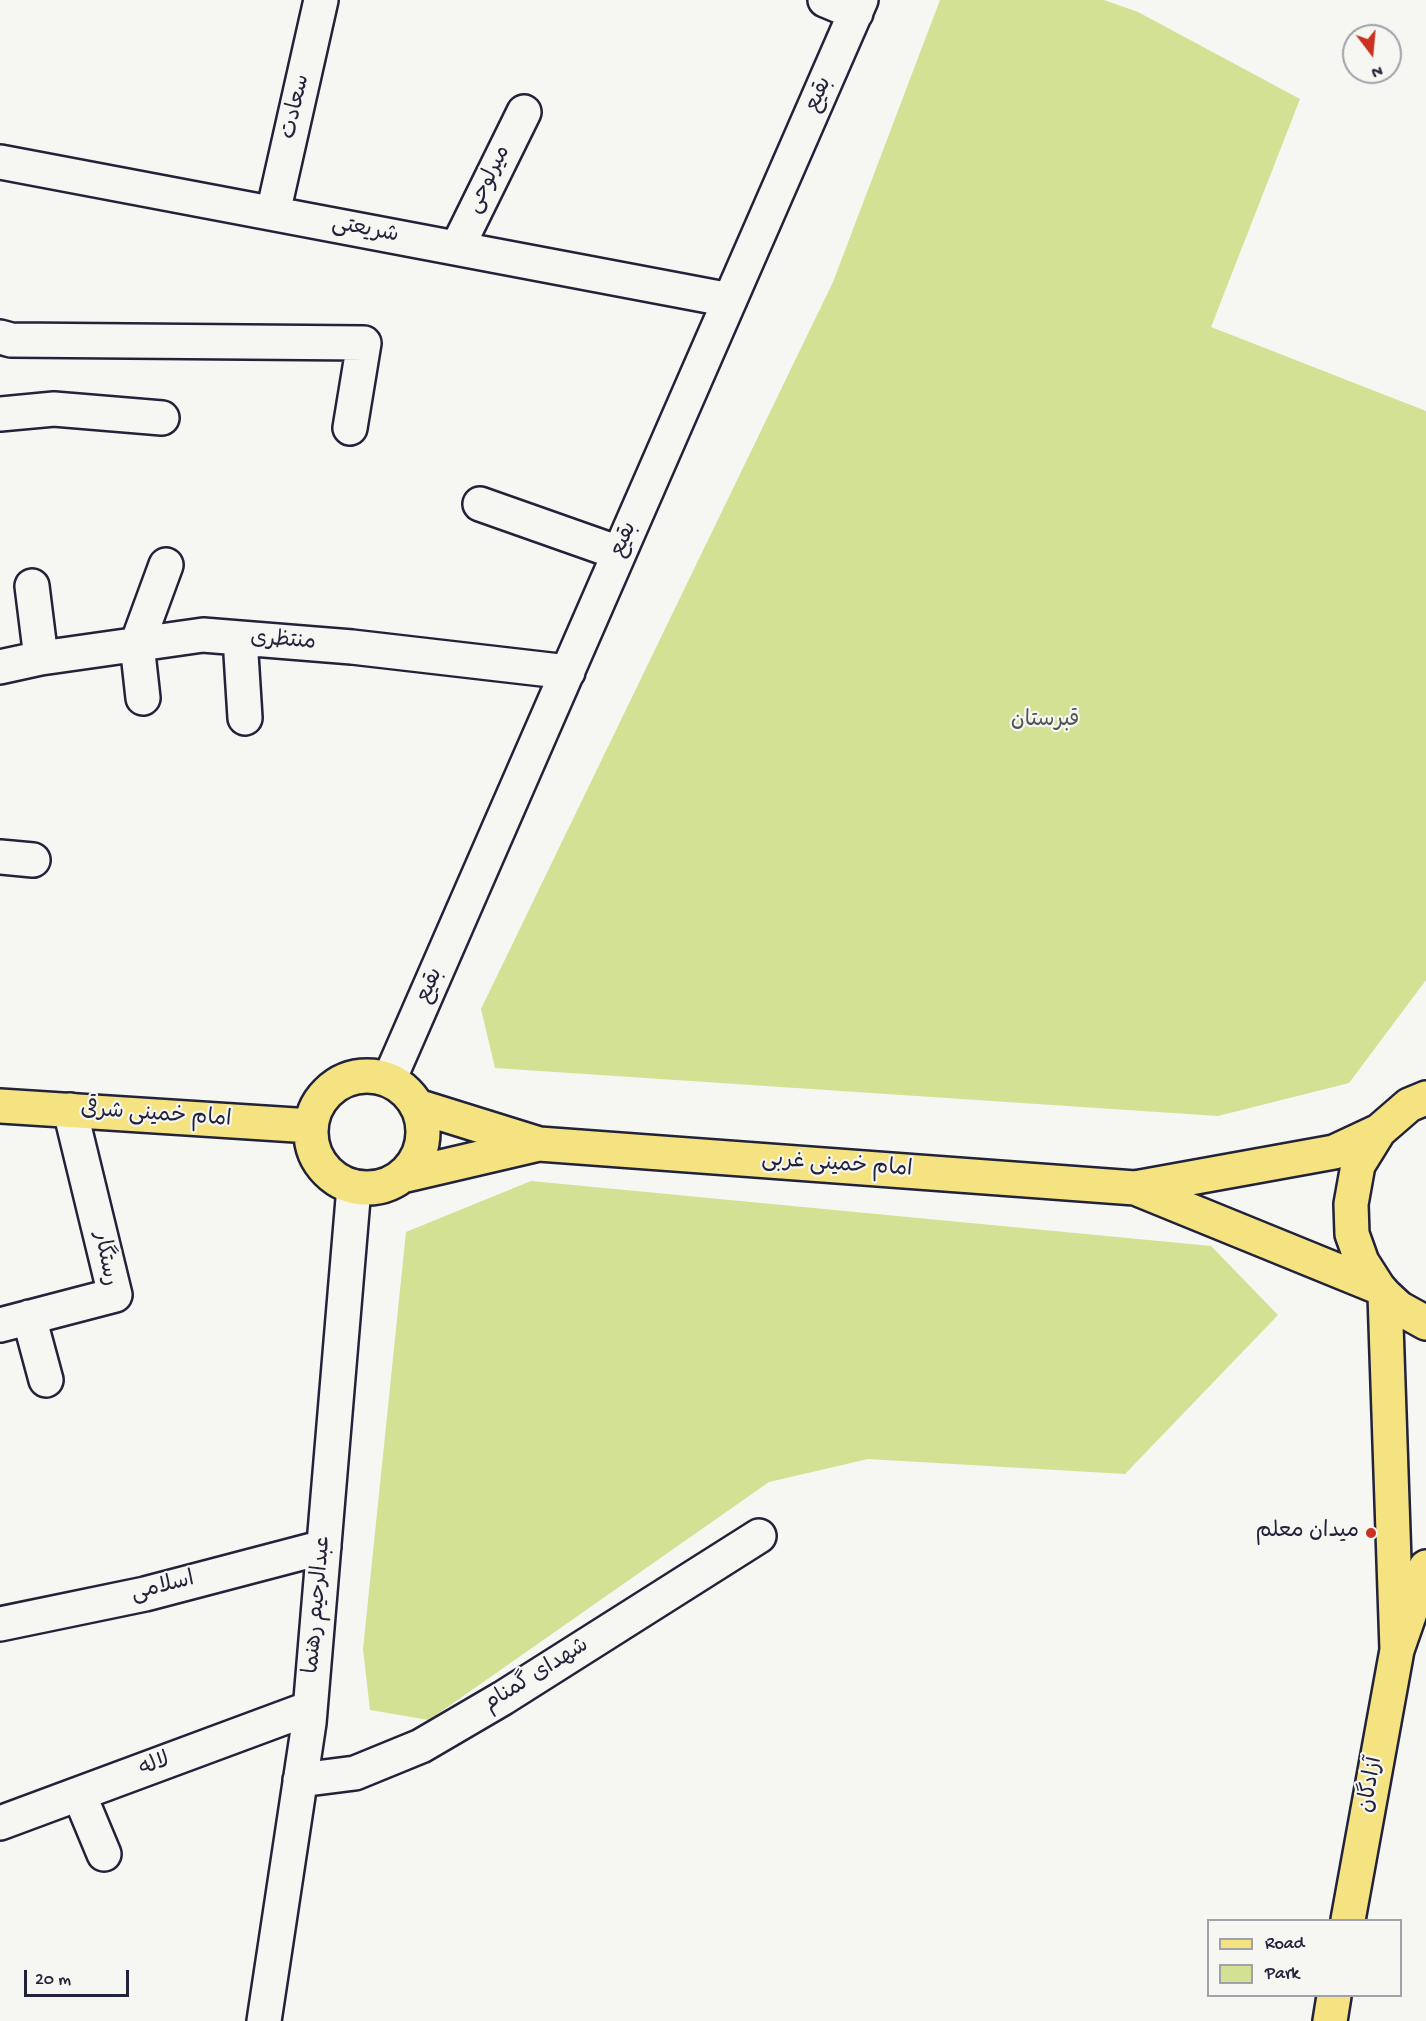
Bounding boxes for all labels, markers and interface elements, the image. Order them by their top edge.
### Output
north arrow [1342,24,1402,84]
text: N [1369,59,1384,80]
street label: سعادت [277,72,317,142]
street label: بقیع [801,73,839,117]
street label: میرلوحی [462,142,518,218]
street label: شریعتی [329,212,401,250]
street label: بقیع [606,518,644,562]
street label: منتظری [249,627,317,657]
park label: قبرستان [1011,709,1079,735]
street label: بقیع [412,964,450,1008]
street label: امام خمینی شرقی [80,1098,232,1134]
street label: امام خمینی غربی [761,1148,913,1184]
street label: رستگار [86,1229,122,1289]
place label: میدان معلم [1255,1520,1359,1546]
marker: میدان معلم [1364,1526,1378,1540]
street label: عبدالرحیم رهنما [300,1535,338,1675]
street label: اسلامی [129,1567,197,1609]
street label: شهدای گمنام [480,1633,594,1719]
street label: لاله [136,1748,174,1784]
street label: آزادگان [1354,1755,1390,1815]
legend [1207,1919,1402,1997]
text: Road [1265,1934,1304,1955]
scale bar [27,1958,132,1996]
text: Park [1265,1964,1299,1985]
text: 20 m [35,1970,71,1991]

